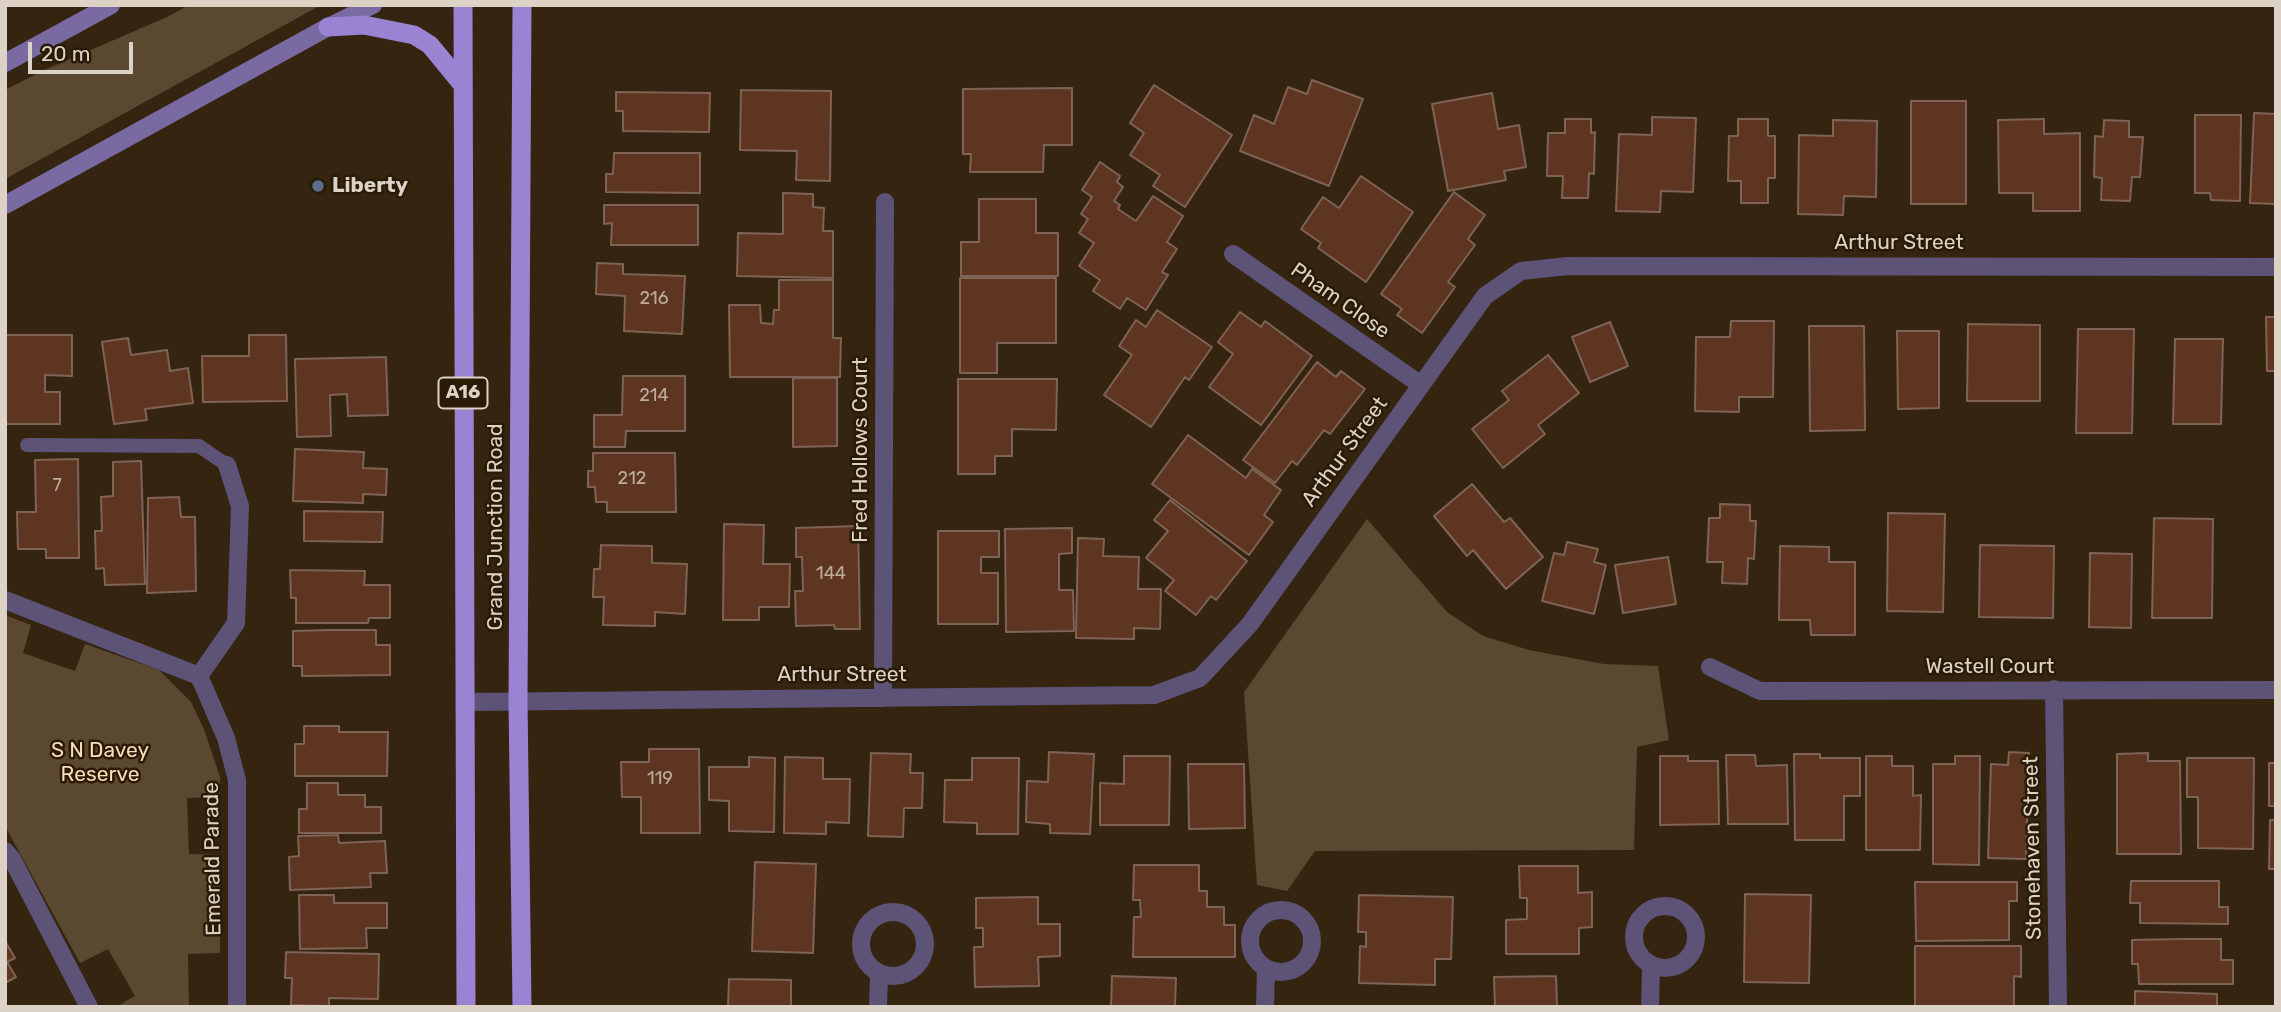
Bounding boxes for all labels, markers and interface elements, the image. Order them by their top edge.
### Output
scale bar [32,28,136,72]
text: 20 m [41,41,90,66]
place label: Liberty [332,173,408,199]
marker: Liberty [310,178,326,194]
street label: Arthur Street [1834,230,1964,256]
street label: Pham Close [1286,258,1394,344]
house number: 216 [639,288,669,310]
street label: Fred Hollows Court [848,357,874,543]
road number: A16 [438,378,488,408]
house number: 214 [639,385,669,407]
street label: Arthur Street [1297,392,1393,512]
street label: Grand Junction Road [483,423,509,631]
house number: 212 [618,468,646,490]
house number: 7 [52,475,62,497]
house number: 144 [816,563,846,585]
street label: Wastell Court [1926,654,2054,680]
street label: Arthur Street [777,662,907,688]
park label: S N Davey Reserve [51,738,149,788]
street label: Stonehaven Street [2019,756,2047,940]
house number: 119 [647,768,673,790]
street label: Emerald Parade [199,782,227,936]

